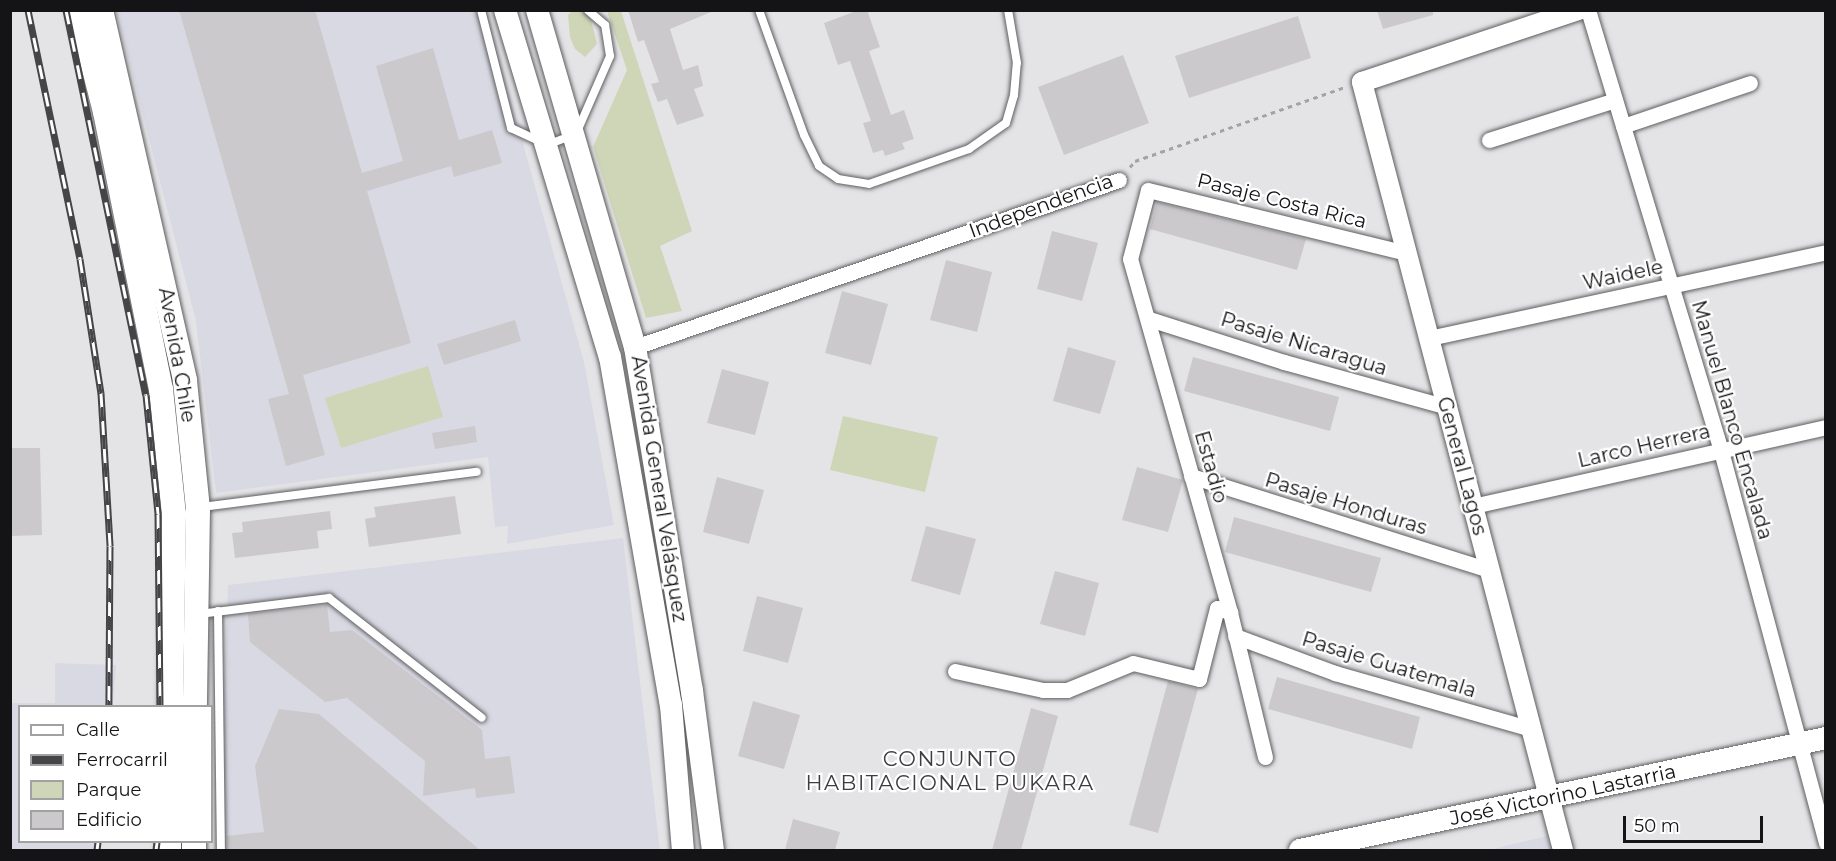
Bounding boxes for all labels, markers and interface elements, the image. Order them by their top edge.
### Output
street label: Pasaje Costa Rica [1195,168,1369,234]
street label: Independencia [966,169,1116,243]
street label: Waidele [1581,255,1665,295]
street label: Avenida Chile [153,286,201,424]
street label: Manuel Blanco Encalada [1686,298,1778,542]
street label: Pasaje Nicaragua [1218,307,1390,381]
street label: Avenida General Velásquez [626,354,692,624]
street label: General Lagos [1432,394,1492,538]
street label: Larco Herrera [1575,419,1713,473]
street label: Estadio [1189,428,1233,506]
street label: Pasaje Honduras [1262,468,1430,540]
street label: Pasaje Guatemala [1299,627,1479,703]
legend [18,705,213,843]
text: Calle [76,719,120,741]
district label: CONJUNTO HABITACIONAL PUKARA [805,746,1095,796]
text: Ferrocarril [76,749,168,771]
street label: José Victorino Lastarria [1448,759,1678,831]
text: Parque [76,779,141,801]
scale bar [1626,804,1766,842]
text: Edificio [76,809,142,831]
text: 50 m [1634,815,1680,837]

